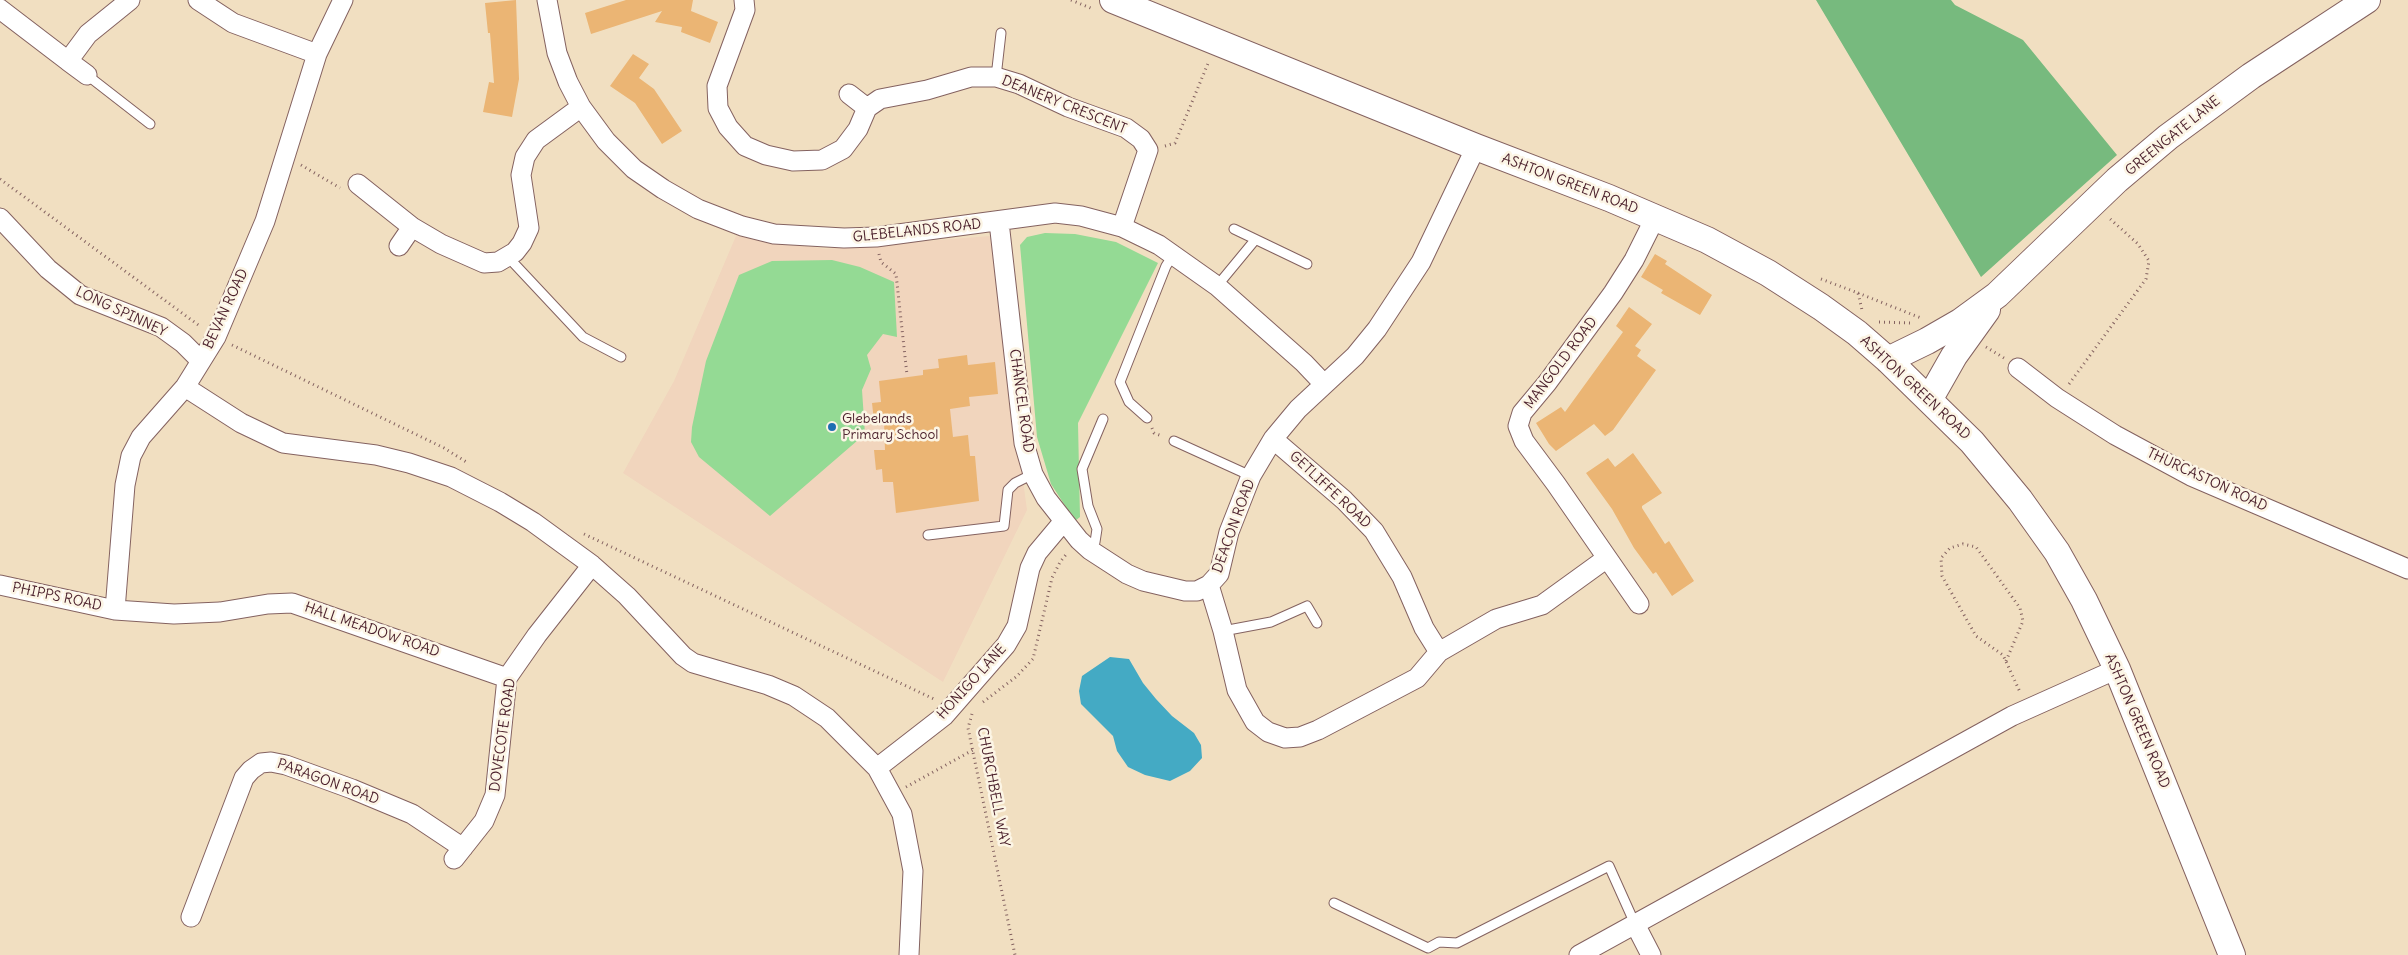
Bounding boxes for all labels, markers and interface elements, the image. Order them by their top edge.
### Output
street label: DEANERY CRESCENT [999,72,1129,138]
street label: GREENGATE LANE [2122,93,2224,179]
street label: ASHTON GREEN ROAD [1500,150,1640,218]
street label: GLEBELANDS ROAD [852,216,982,246]
street label: BEVAN ROAD [200,266,252,352]
street label: LONG SPINNEY [73,284,169,340]
street label: MANGOLD ROAD [1521,314,1601,412]
street label: ASHTON GREEN ROAD [1856,333,1974,443]
street label: CHANCEL ROAD [1005,348,1037,454]
place label: Glebelands Primary School [842,411,938,444]
marker: Glebelands Primary School [826,421,838,433]
street label: THURCASTON ROAD [2144,445,2270,515]
street label: GETLIFFE ROAD [1286,448,1374,532]
street label: DEACON ROAD [1209,477,1259,575]
street label: PHIPPS ROAD [11,579,103,615]
street label: HALL MEADOW ROAD [302,599,442,661]
street label: HONIGO LANE [934,641,1010,723]
street label: ASHTON GREEN ROAD [2101,651,2173,791]
street label: DOVECOTE ROAD [487,677,519,793]
street label: CHURCHBELL WAY [973,726,1013,848]
street label: PARAGON ROAD [275,756,381,808]

